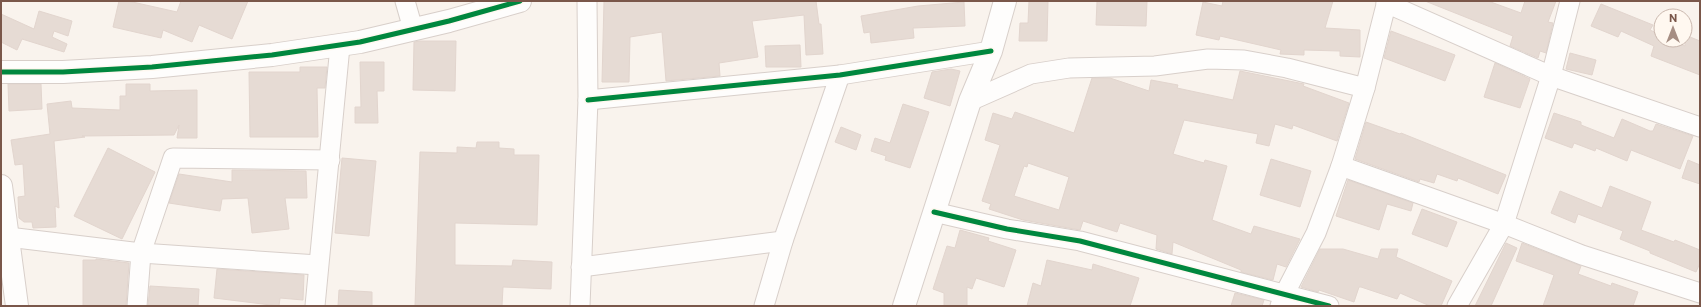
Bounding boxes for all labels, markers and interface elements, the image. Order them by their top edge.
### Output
north arrow [1653,8,1693,48]
text: N [1669,11,1677,24]

